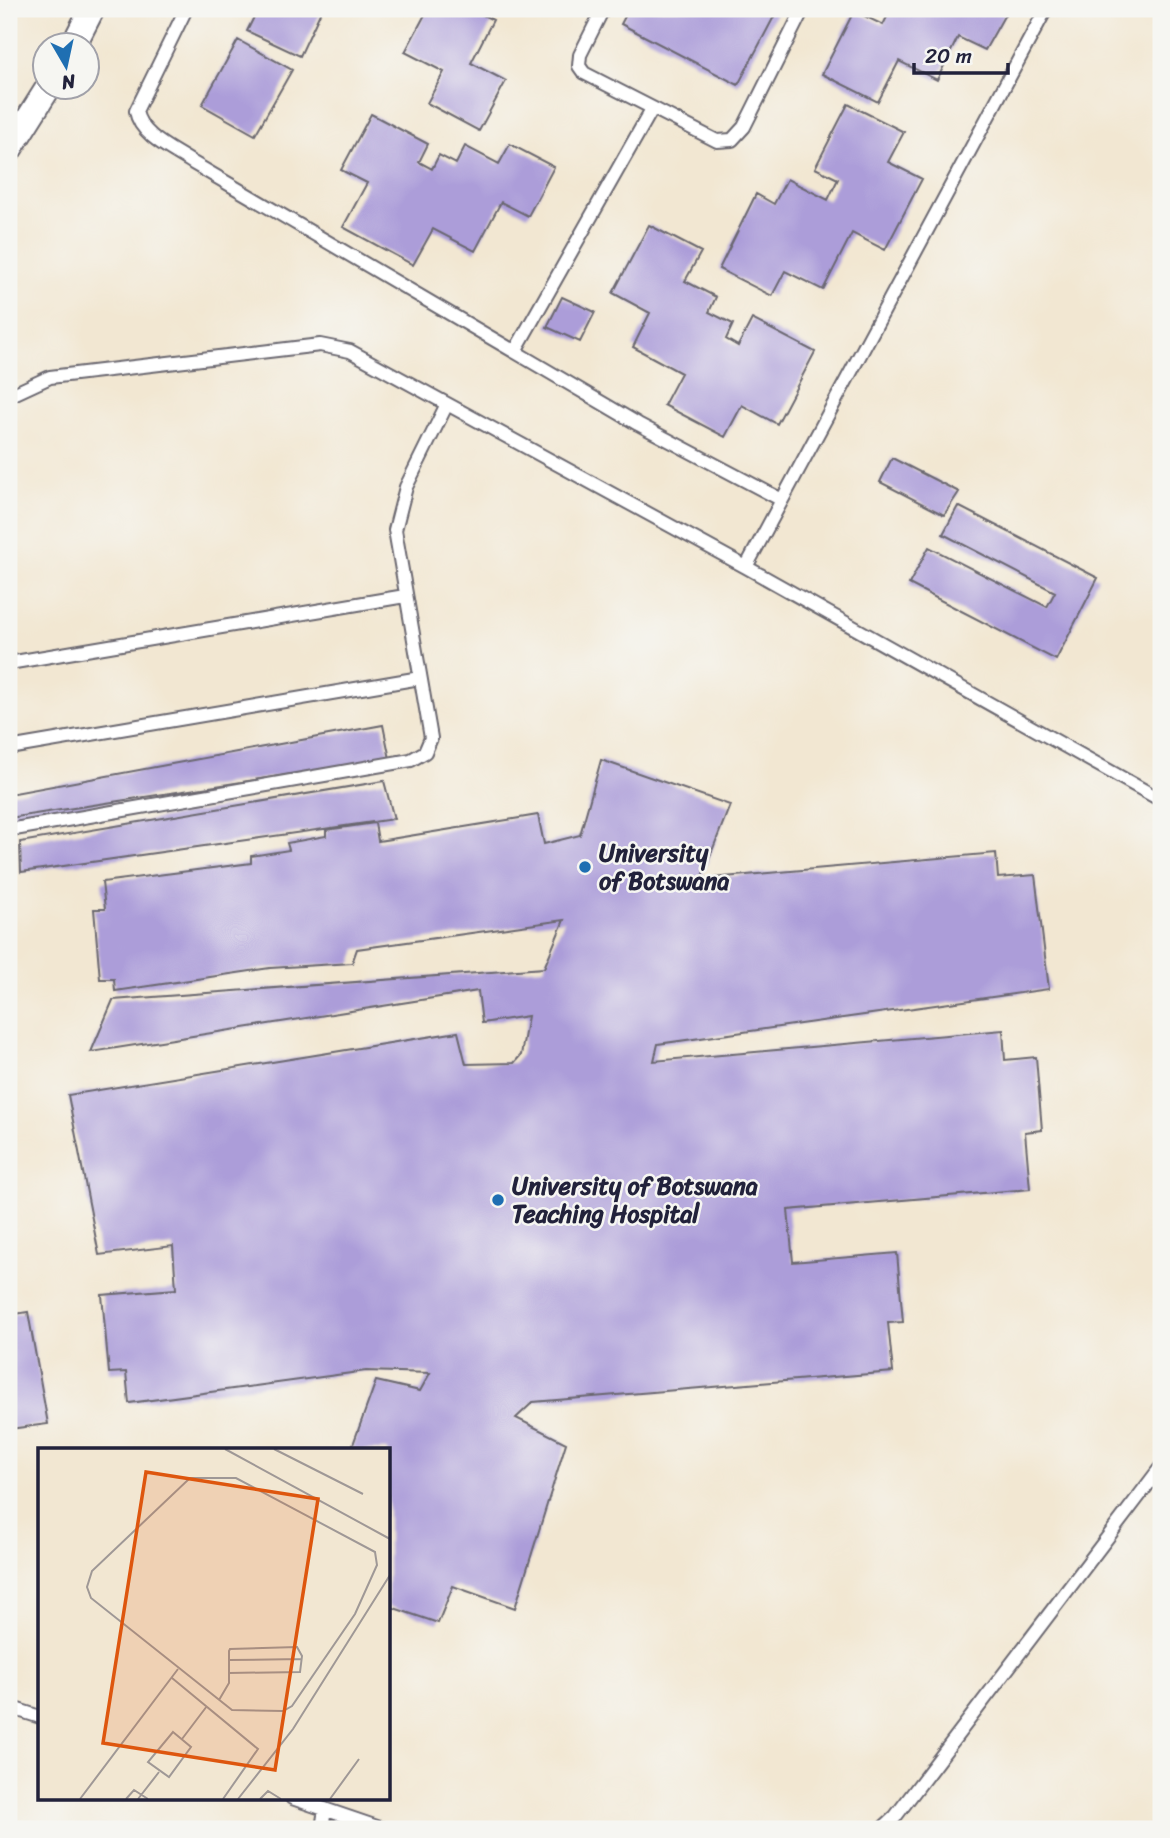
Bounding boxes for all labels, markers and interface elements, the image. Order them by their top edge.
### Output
north arrow [32,32,102,102]
scale bar [914,32,1009,76]
text: 20 m [925,37,972,75]
text: N [59,65,79,100]
place label: University of Botswana [599,832,729,902]
marker: University of Botswana [577,859,593,875]
place label: University of Botswana Teaching Hospital [512,1165,758,1235]
marker: University of Botswana Teaching Hospital [490,1192,506,1208]
inset map [38,1448,390,1800]

